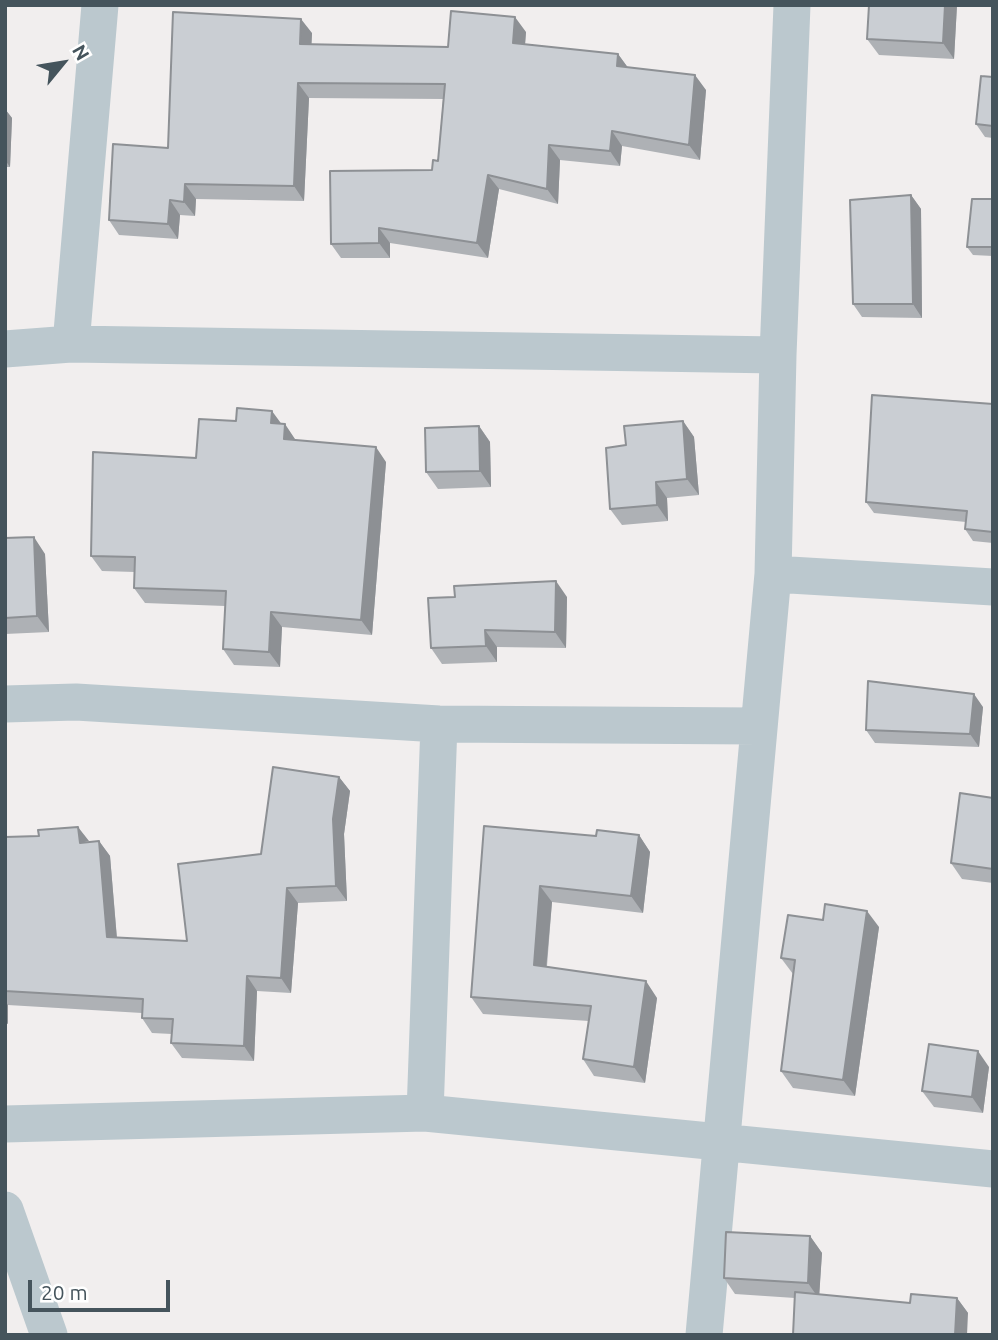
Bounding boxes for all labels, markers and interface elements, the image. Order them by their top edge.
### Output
north arrow [28,28,98,98]
text: N [68,41,94,64]
scale bar [32,1266,173,1310]
text: 20 m [41,1280,88,1304]

